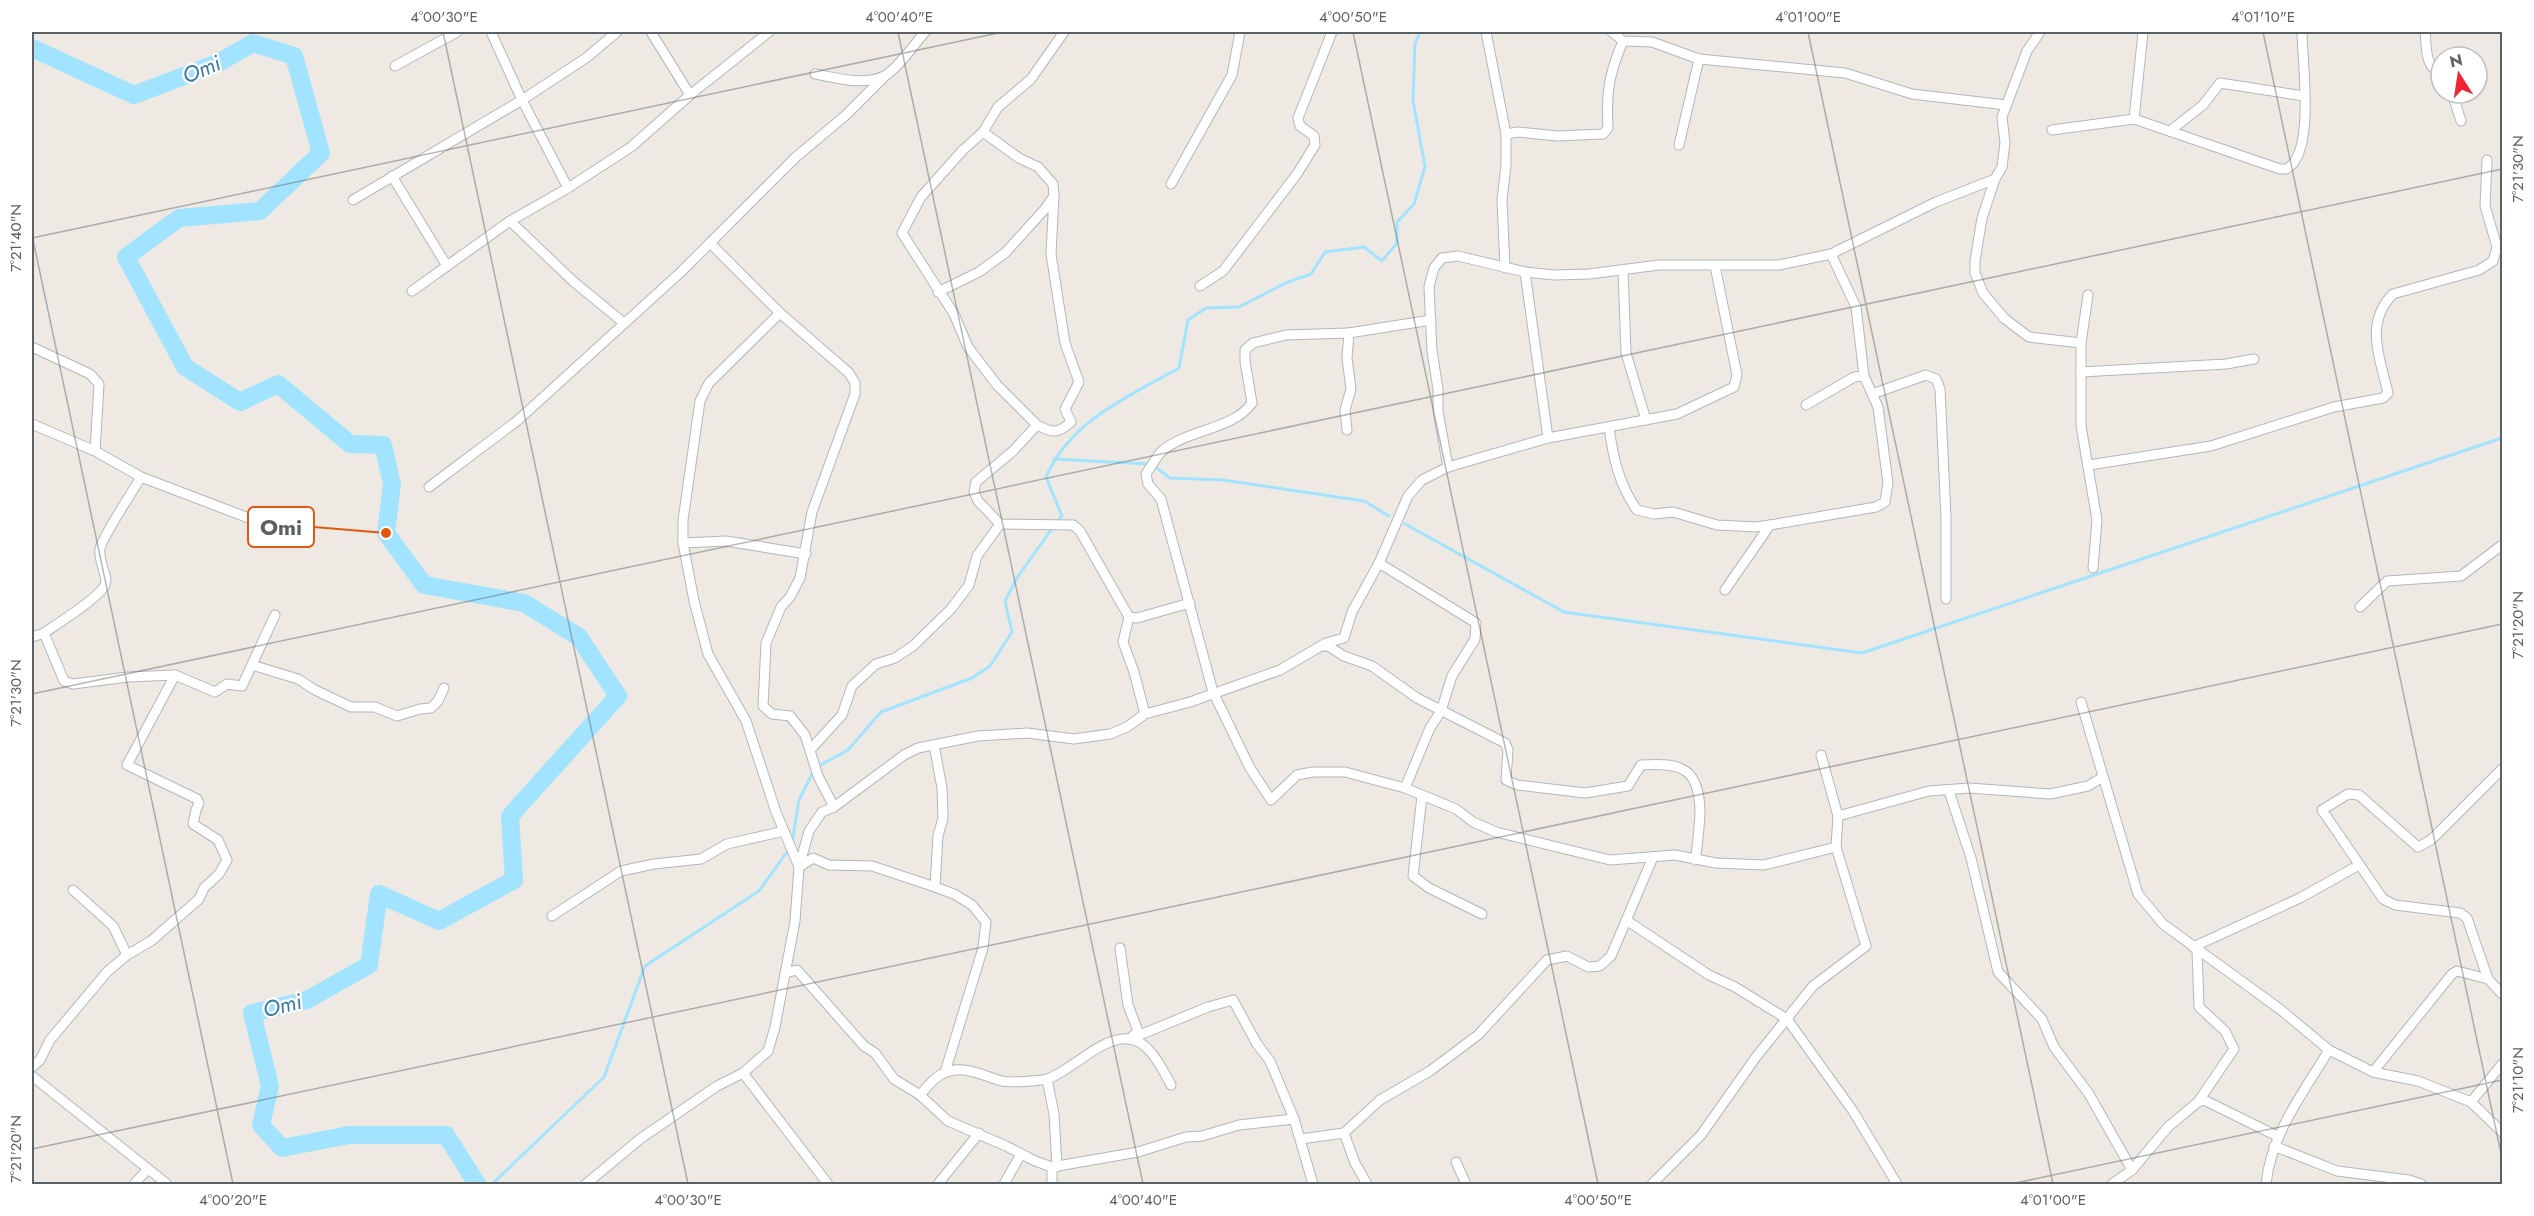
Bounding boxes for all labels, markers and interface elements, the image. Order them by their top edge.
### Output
text: 4°00'30"E [410,6,478,28]
text: 4°00'40"E [865,6,933,28]
text: 4°00'50"E [1319,6,1387,28]
text: 4°01'00"E [1775,6,1841,28]
text: 4°01'10"E [2231,6,2295,28]
north arrow [2429,45,2489,105]
water label: Omi [177,46,226,91]
text: N [2447,48,2465,73]
text: 7°21'30"N [2507,135,2529,203]
text: 7°21'40"N [5,204,27,272]
callout: Omi [248,507,314,547]
text: Omi [260,511,302,543]
text: 7°21'20"N [2507,591,2529,659]
text: 7°21'30"N [5,659,27,727]
water label: Omi [259,985,305,1025]
text: 7°21'10"N [2507,1047,2529,1113]
text: 7°21'20"N [5,1115,27,1183]
text: 4°00'20"E [199,1189,267,1211]
text: 4°00'30"E [654,1189,722,1211]
text: 4°00'40"E [1109,1189,1177,1211]
text: 4°00'50"E [1564,1189,1632,1211]
text: 4°01'00"E [2020,1189,2086,1211]

